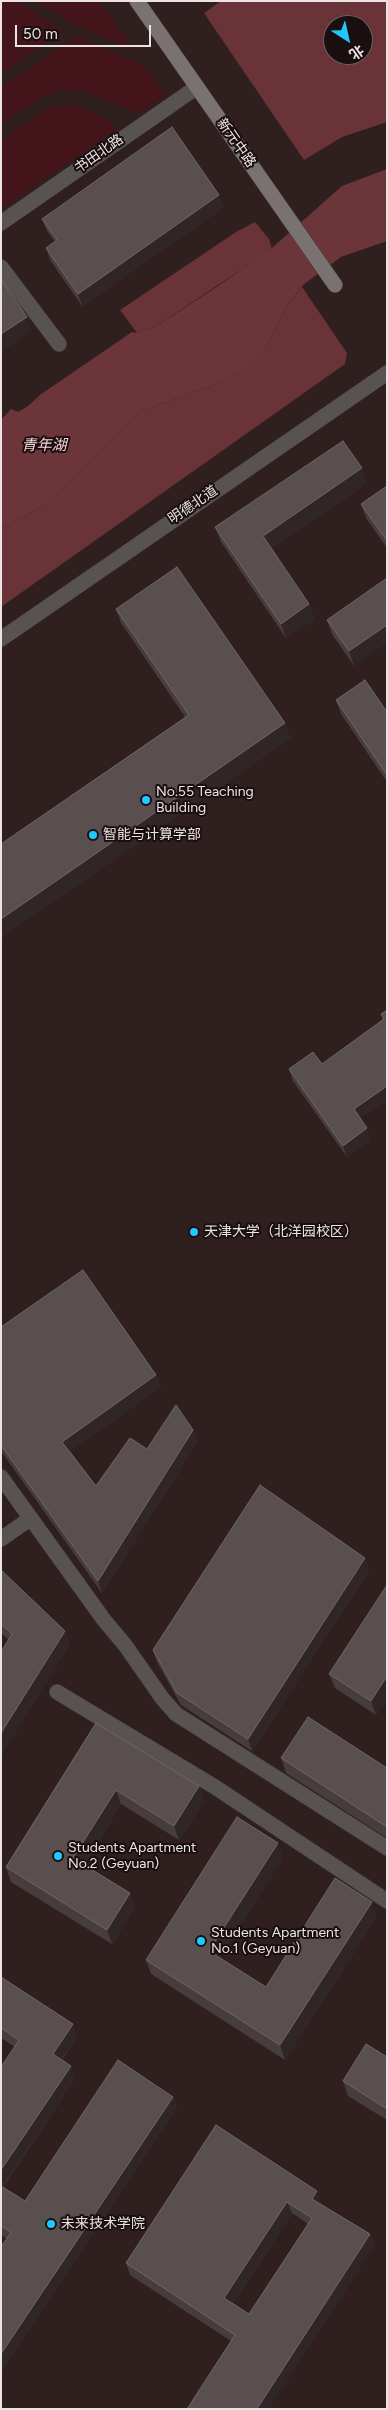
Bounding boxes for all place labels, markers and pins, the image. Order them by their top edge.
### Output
place label: No.55 Teaching Building [156,784,254,816]
marker: No.55 Teaching Building [140,794,152,806]
place label: 智能与计算学部 [103,827,201,843]
marker: 智能与计算学部 [87,829,99,841]
place label: 天津大学（北洋园校区） [204,1224,358,1240]
marker: 天津大学（北洋园校区） [188,1226,200,1238]
place label: Students Apartment No.2 (Geyuan) [68,1840,196,1872]
marker: Students Apartment No.2 (Geyuan) [52,1850,64,1862]
place label: Students Apartment No.1 (Geyuan) [211,1925,339,1958]
marker: Students Apartment No.1 (Geyuan) [195,1935,207,1947]
place label: 未来技术学院 [61,2216,145,2232]
marker: 未来技术学院 [45,2218,57,2230]

